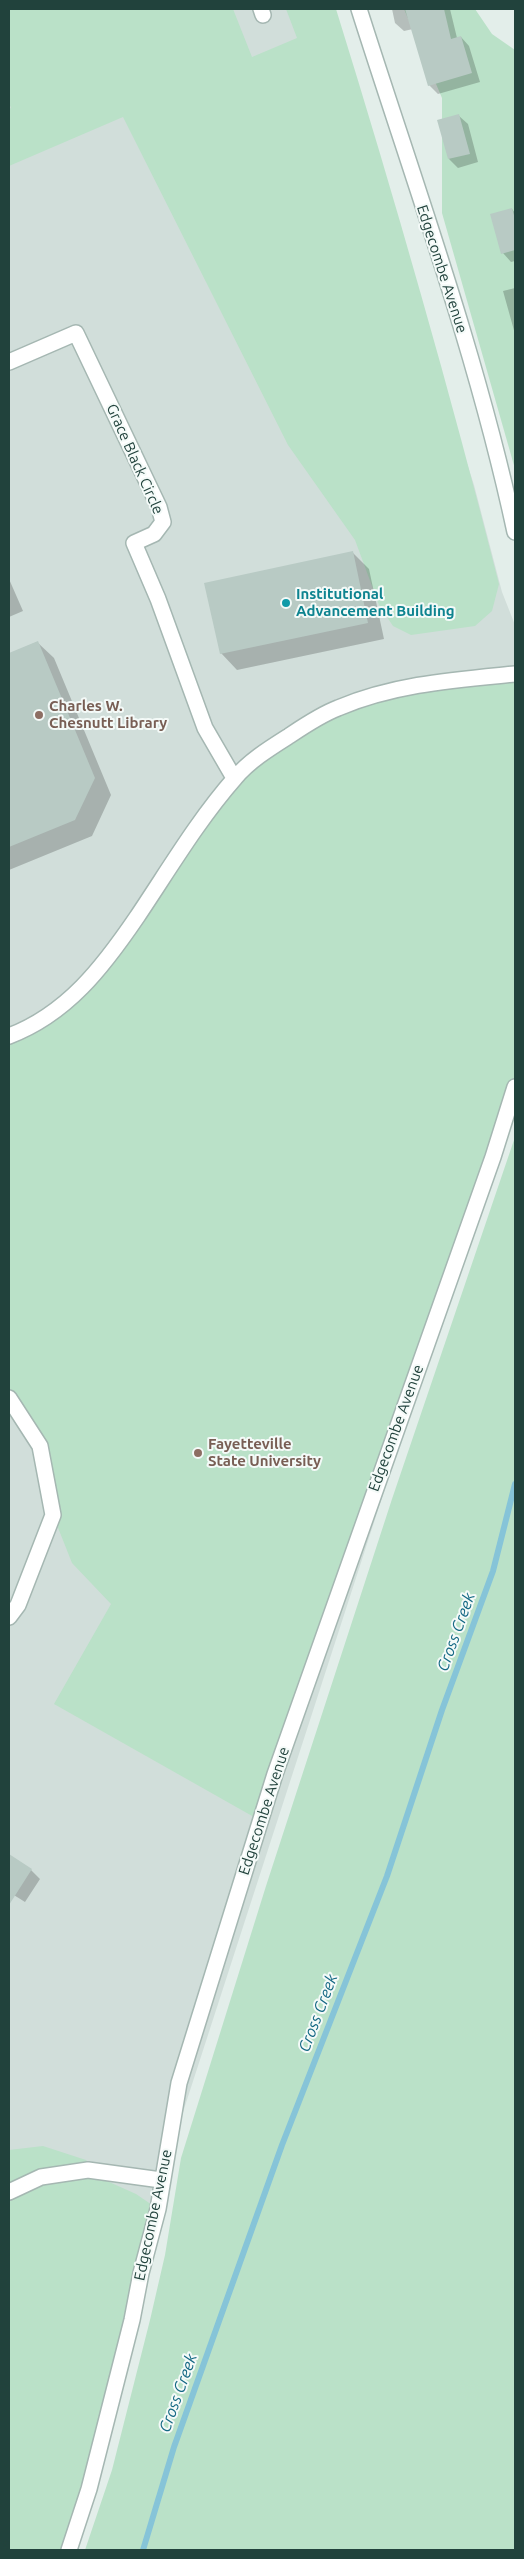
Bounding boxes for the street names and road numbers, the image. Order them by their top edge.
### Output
street label: Edgecombe Avenue [413,203,471,335]
street label: Grace Black Circle [103,401,167,517]
street label: Edgecombe Avenue [365,1362,427,1494]
street label: Edgecombe Avenue [235,1745,293,1877]
street label: Edgecombe Avenue [130,2148,176,2282]

